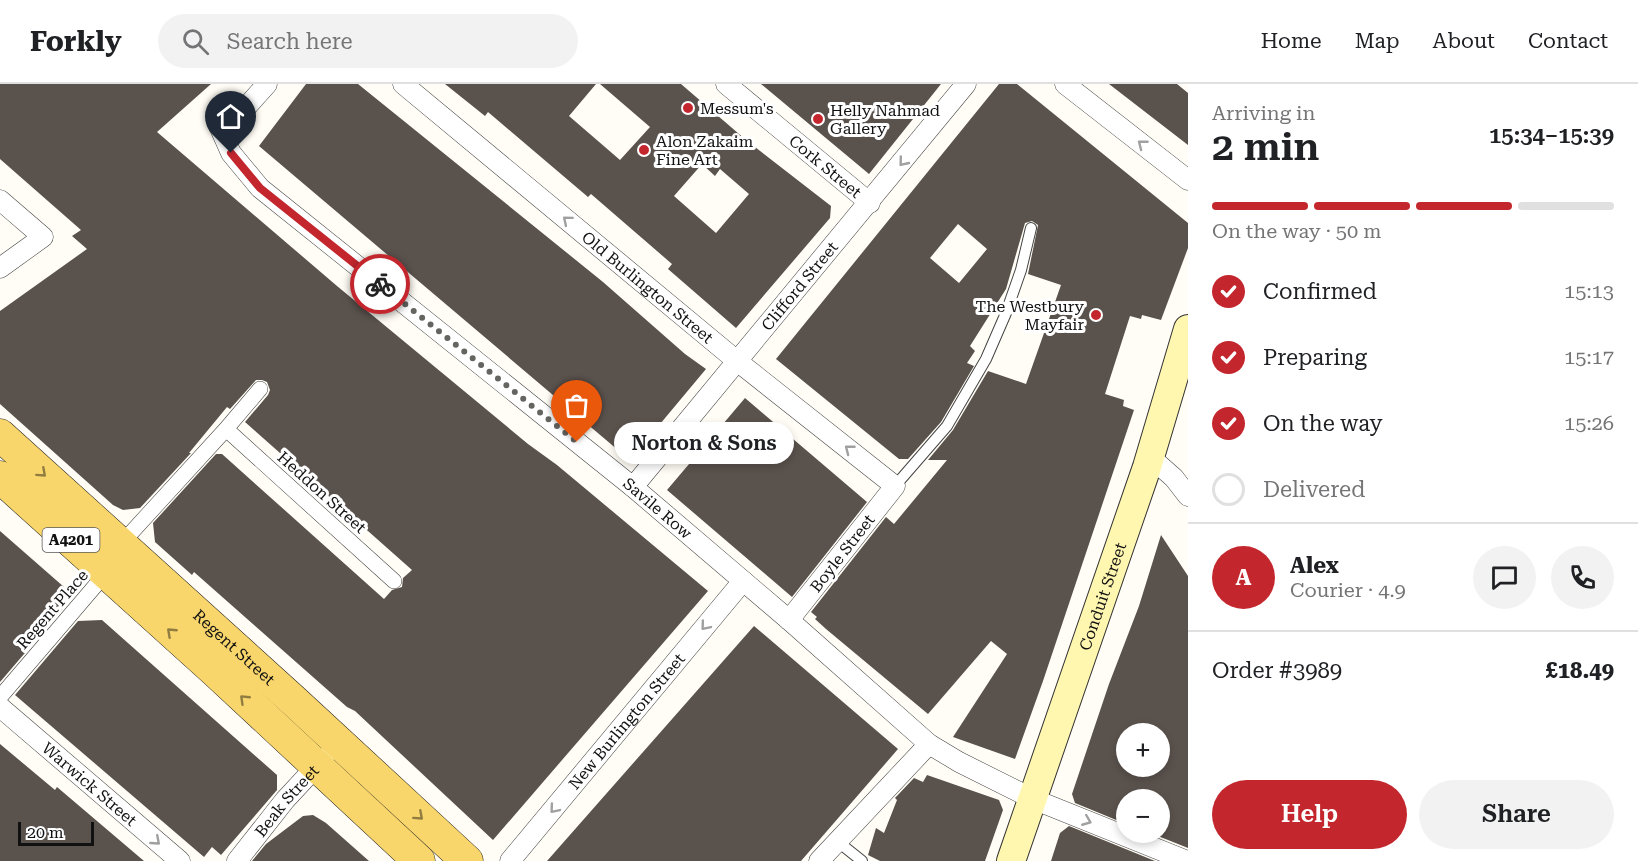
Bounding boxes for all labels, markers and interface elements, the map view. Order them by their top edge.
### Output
search box [158,14,578,68]
text: Forkly [30,25,122,58]
icon: search [179,25,212,58]
text: Search here [227,29,353,54]
text: Home [1261,29,1322,53]
text: Map [1355,29,1400,53]
text: About [1433,29,1495,53]
text: Contact [1528,29,1608,53]
pin [205,91,256,153]
place label: Messum's [700,99,774,118]
icon: home [214,100,247,133]
marker: Messum's [681,101,695,115]
place label: Helly Nahmad Gallery [830,101,940,138]
text: Arriving in [1212,101,1315,125]
marker: Helly Nahmad Gallery [811,112,825,126]
text: 15:34–15:39 [1489,123,1614,148]
text: 2 min [1212,124,1319,170]
street label: Cork Street [785,131,865,202]
place label: Alon Zakaim Fine Art [656,132,754,169]
one-way arrow [1138,140,1149,151]
marker: Alon Zakaim Fine Art [637,143,651,157]
one-way arrow [899,155,910,166]
one-way arrow [563,216,574,227]
text: On the way · 50 m [1212,219,1382,243]
street label: Old Burlington Street [578,227,717,347]
street label: Clifford Street [757,238,842,334]
courier [350,254,410,314]
icon: bike [364,268,397,301]
icon: check [1212,275,1245,308]
text: Confirmed [1263,279,1377,304]
text: 15:13 [1564,279,1614,303]
place label: The Westbury Mayfair [976,297,1085,334]
marker: The Westbury Mayfair [1089,308,1103,322]
icon: check [1212,341,1245,374]
text: Preparing [1263,345,1367,370]
text: 15:17 [1564,345,1614,369]
pin [551,380,602,442]
icon: bag [560,389,593,422]
icon: check [1212,407,1245,440]
text: On the way [1263,411,1383,436]
text: 15:26 [1564,411,1614,435]
callout: Norton & Sons [613,421,793,463]
text: Norton & Sons [631,431,777,455]
one-way arrow [845,446,856,457]
street label: Heddon Street [273,448,370,537]
one-way arrow [35,466,46,477]
street label: Savile Row [619,474,696,543]
text: Delivered [1263,477,1365,502]
street label: Boyle Street [806,511,879,596]
road number: A4201 [42,528,100,552]
street label: Conduit Street [1075,540,1130,653]
button: chat [1473,546,1536,609]
button: phone [1551,546,1614,609]
text: Alex [1290,553,1339,578]
text: A [1236,565,1251,590]
street label: Regent Place [13,566,92,653]
text: Courier · 4.9 [1290,578,1406,602]
street label: Regent Street [189,606,279,689]
one-way arrow [702,619,713,630]
one-way arrow [167,628,178,639]
street label: New Burlington Street [565,649,689,793]
text: Order #3989 [1212,658,1342,683]
text: £18.49 [1545,658,1614,683]
one-way arrow [241,695,251,706]
map controls [1116,723,1170,843]
button: + [1116,723,1170,777]
street label: Warwick Street [38,738,141,830]
street label: Beak Street [251,761,323,841]
button: Help [1212,780,1407,849]
button: Share [1419,780,1614,849]
button: − [1116,789,1170,843]
one-way arrow [551,802,562,813]
one-way arrow [412,809,423,820]
one-way arrow [1081,814,1092,826]
scale bar [18,819,94,846]
text: 20 m [27,823,64,842]
one-way arrow [149,834,160,845]

